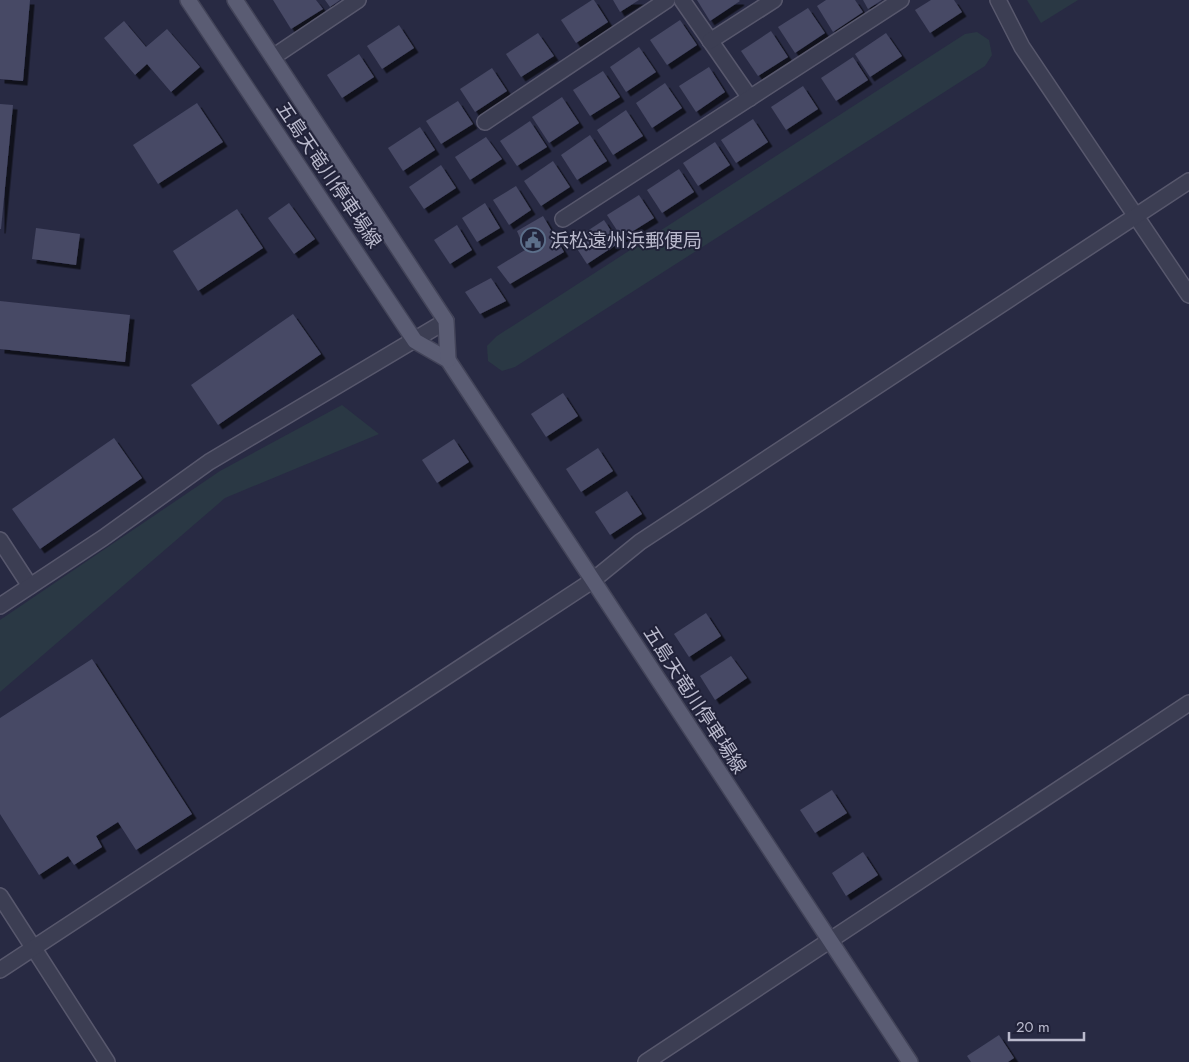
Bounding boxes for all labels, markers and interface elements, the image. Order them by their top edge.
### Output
street label: 五島天竜川停車場線 [270,97,388,253]
public building icon: 浜松遠州浜郵便局 [520,227,546,253]
place label: 浜松遠州浜郵便局 [550,227,702,254]
street label: 五島天竜川停車場線 [637,621,753,779]
scale bar [1009,1010,1084,1042]
text: 20 m [1016,1016,1050,1038]

